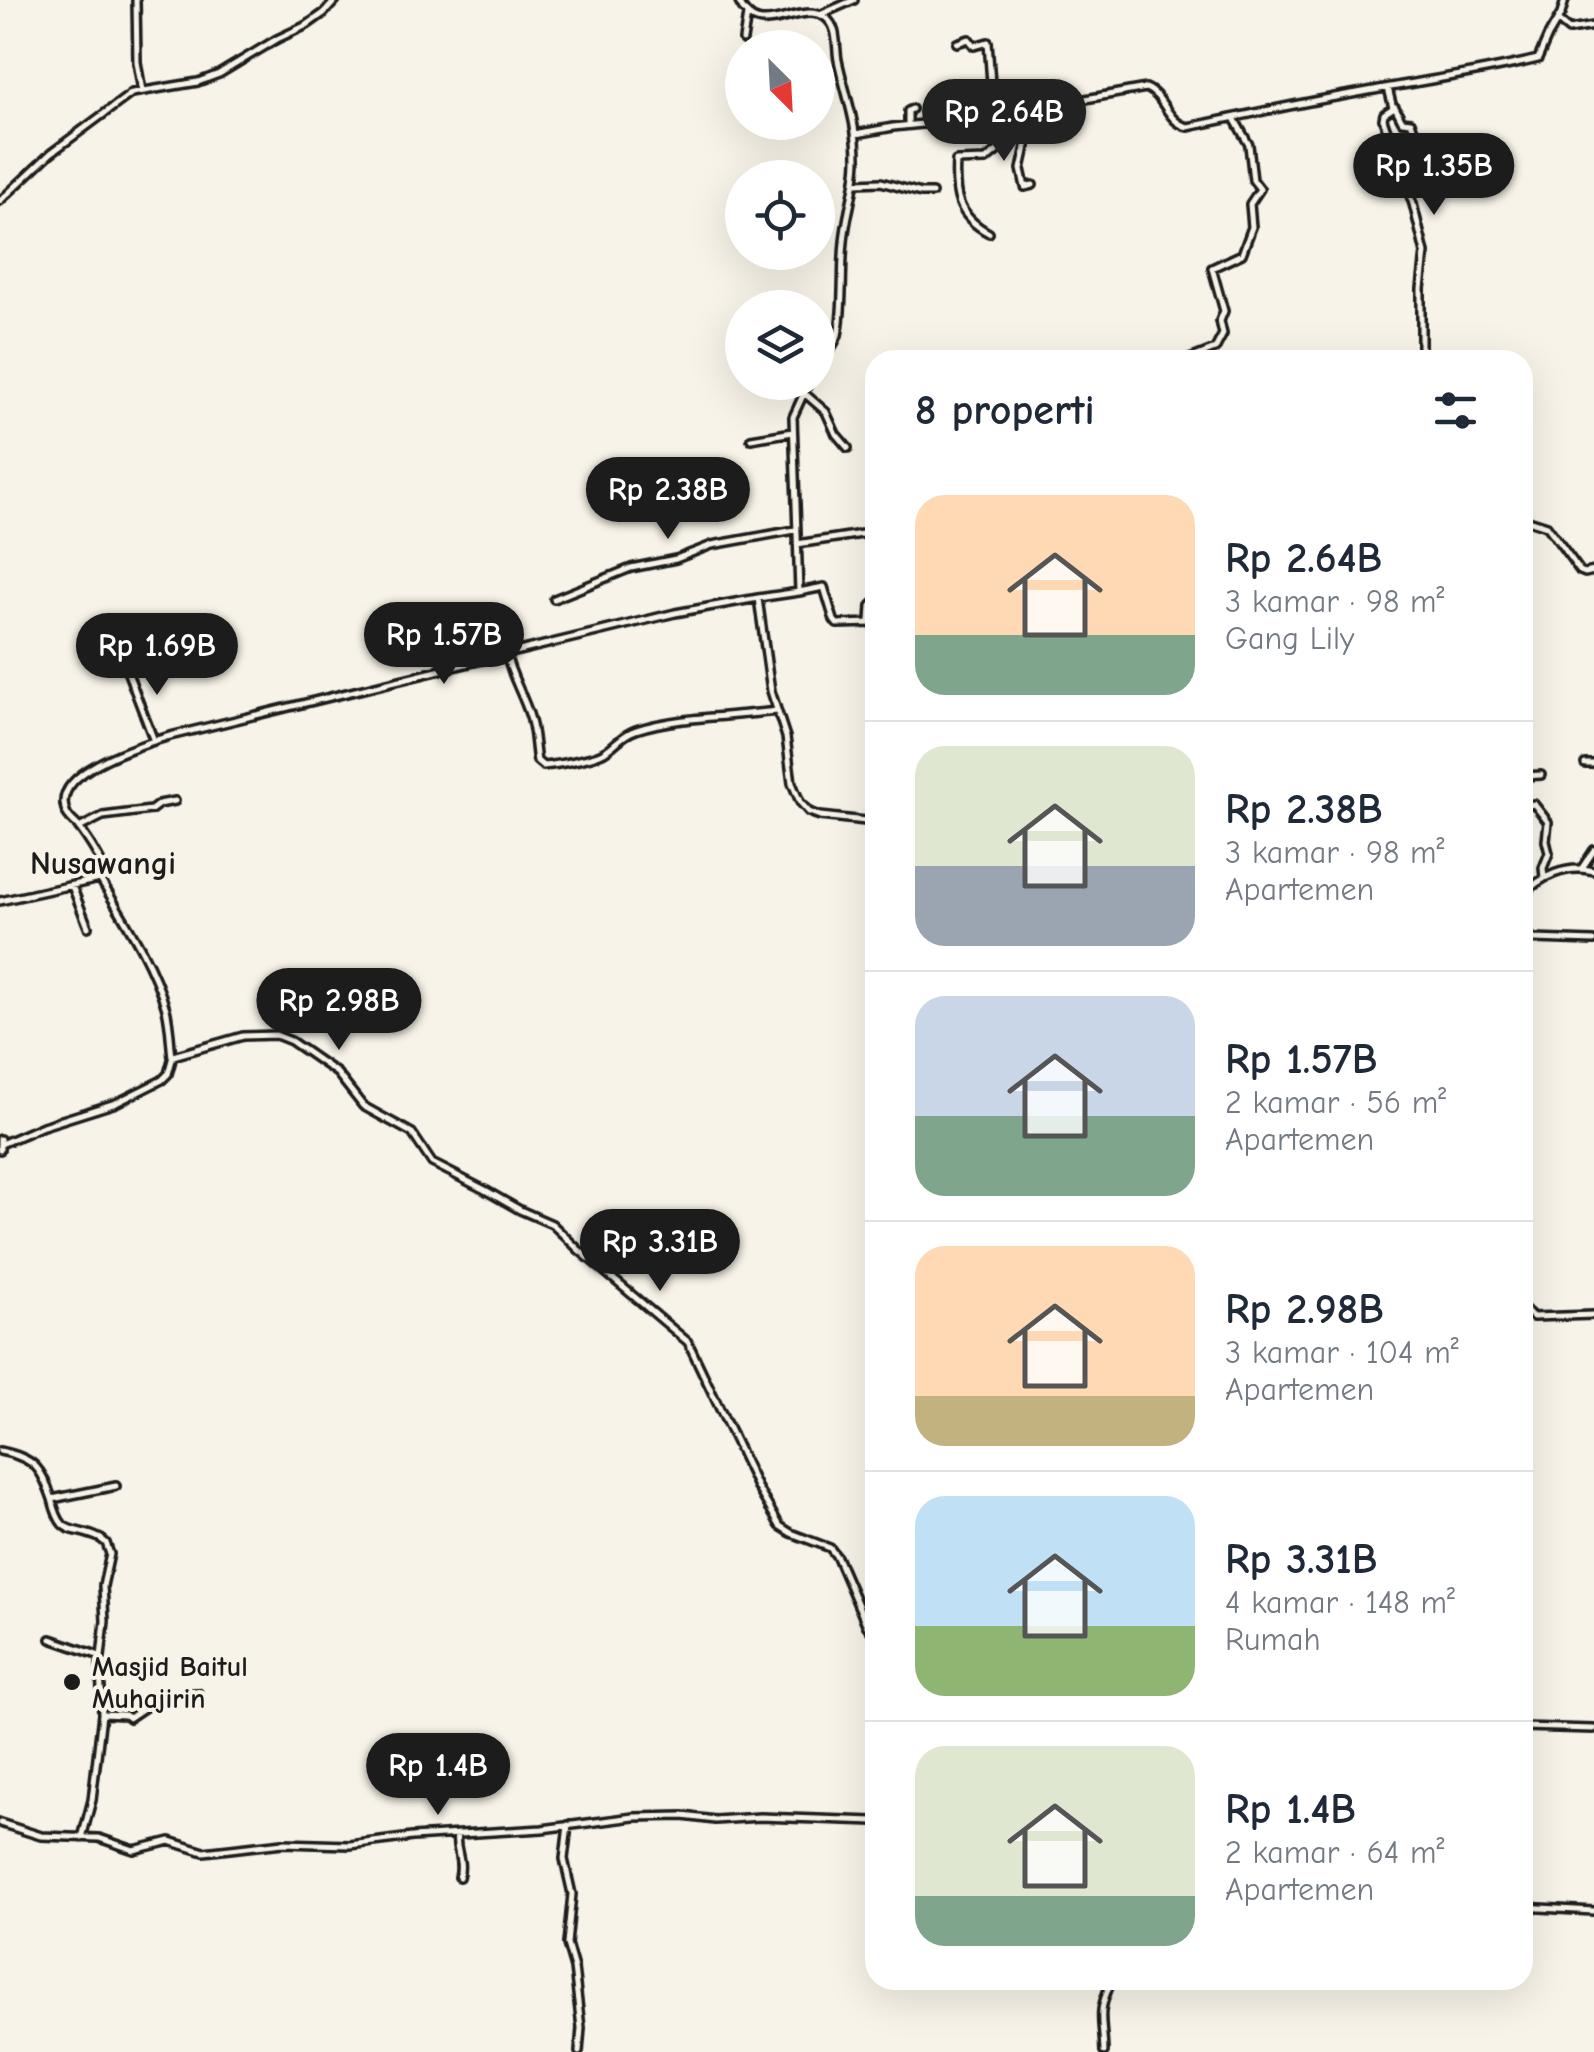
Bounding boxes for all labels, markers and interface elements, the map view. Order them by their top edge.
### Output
north arrow [725,30,835,140]
map controls [725,30,835,400]
pin: Rp 2.64B [901,79,1107,164]
text: Rp 2.64B [944,93,1064,130]
pin: Rp 1.35B [1331,133,1537,218]
text: Rp 1.35B [1375,147,1493,184]
button: locate [725,160,835,270]
button: layers [725,290,835,400]
icon: filters [1428,383,1483,438]
text: 8 properti [915,386,1095,435]
pin: Rp 2.38B [565,457,771,542]
text: Rp 2.38B [608,471,728,508]
text: Rp 2.64B [1225,534,1382,583]
icon: home [995,535,1115,655]
text: 3 kamar · 98 m² [1225,583,1445,620]
pin: Rp 1.57B [341,602,547,687]
pin: Rp 1.69B [54,613,260,698]
text: Rp 1.57B [386,616,502,653]
text: Gang Lily [1225,620,1354,657]
text: Rp 1.69B [98,627,216,664]
text: Rp 2.38B [1225,785,1383,834]
icon: home [995,786,1115,906]
text: 3 kamar · 98 m² [1225,834,1445,871]
district label: Nusawangi [30,845,176,882]
text: Apartemen [1225,871,1374,908]
pin: Rp 2.98B [236,968,442,1053]
text: Rp 2.98B [278,982,400,1019]
text: Rp 1.57B [1225,1035,1377,1084]
icon: home [995,1036,1115,1156]
text: 2 kamar · 56 m² [1225,1084,1446,1121]
text: Apartemen [1225,1121,1374,1158]
pin: Rp 3.31B [557,1209,763,1294]
text: Rp 3.31B [602,1223,718,1260]
text: Rp 2.98B [1225,1285,1384,1334]
icon: home [995,1286,1115,1406]
text: 3 kamar · 104 m² [1225,1334,1459,1371]
text: Apartemen [1225,1371,1374,1408]
text: Rp 3.31B [1225,1535,1378,1584]
icon: home [995,1536,1115,1656]
text: 4 kamar · 148 m² [1225,1584,1455,1621]
text: Rumah [1225,1621,1321,1658]
place label: Masjid Baitul Muhajirin [92,1651,248,1715]
marker: Masjid Baitul Muhajirin [61,1671,83,1693]
pin: Rp 1.4B [346,1733,530,1818]
text: Rp 1.4B [388,1747,488,1784]
text: Rp 1.4B [1225,1785,1356,1834]
icon: home [995,1786,1115,1906]
text: 2 kamar · 64 m² [1225,1834,1444,1871]
text: Apartemen [1225,1871,1374,1908]

